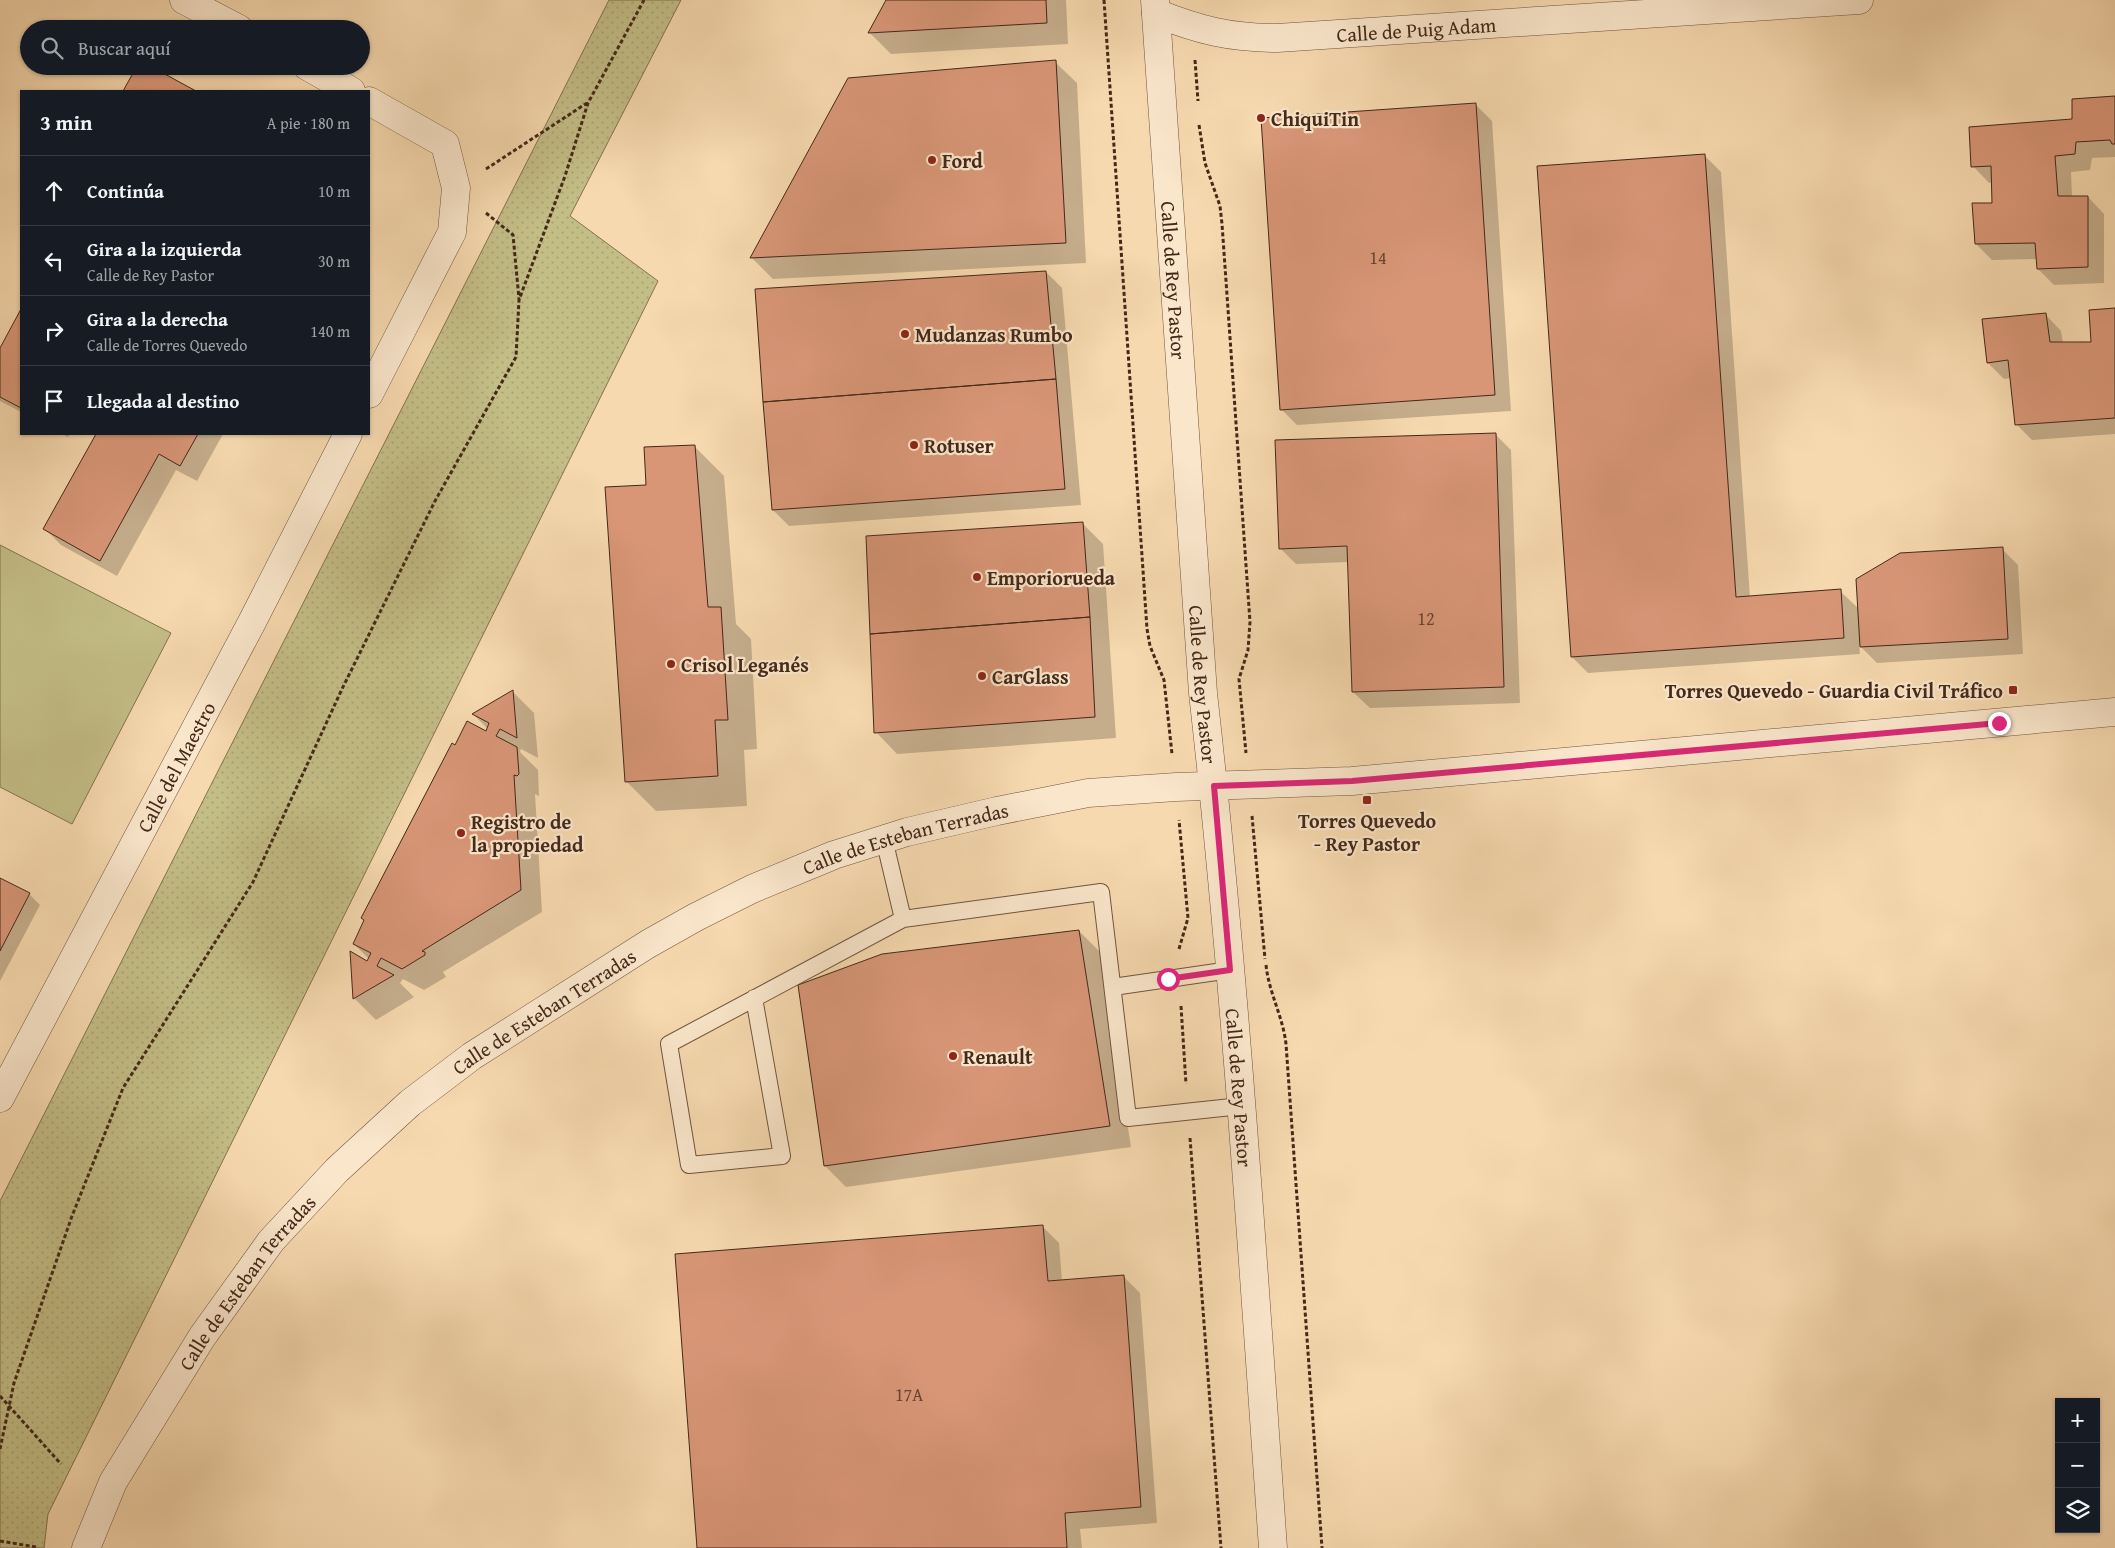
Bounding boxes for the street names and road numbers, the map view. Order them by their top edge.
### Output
street label: Calle de Puig Adam [1335,9,1498,49]
street label: Calle de Rey Pastor [1154,200,1194,361]
street label: Calle de Rey Pastor [1182,604,1225,765]
street label: Calle del Maestro [129,696,222,837]
street label: Calle de Esteban Terradas [798,795,1011,881]
street label: Calle de Esteban Terradas [446,941,641,1081]
street label: Calle de Rey Pastor [1219,1007,1261,1168]
street label: Calle de Esteban Terradas [171,1188,322,1375]

